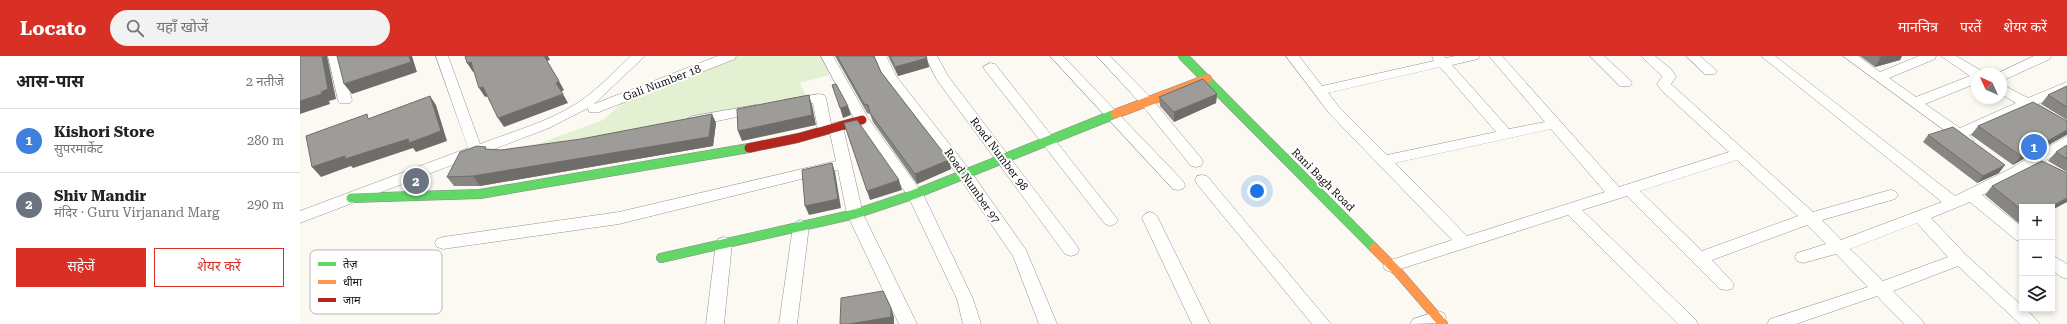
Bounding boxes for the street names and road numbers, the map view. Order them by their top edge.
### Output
street label: Gali Number 18 [621,62,703,104]
street label: Road Number 98 [967,115,1031,193]
street label: Road Number 97 [941,146,1003,226]
street label: Rani Bagh Road [1289,146,1357,214]

